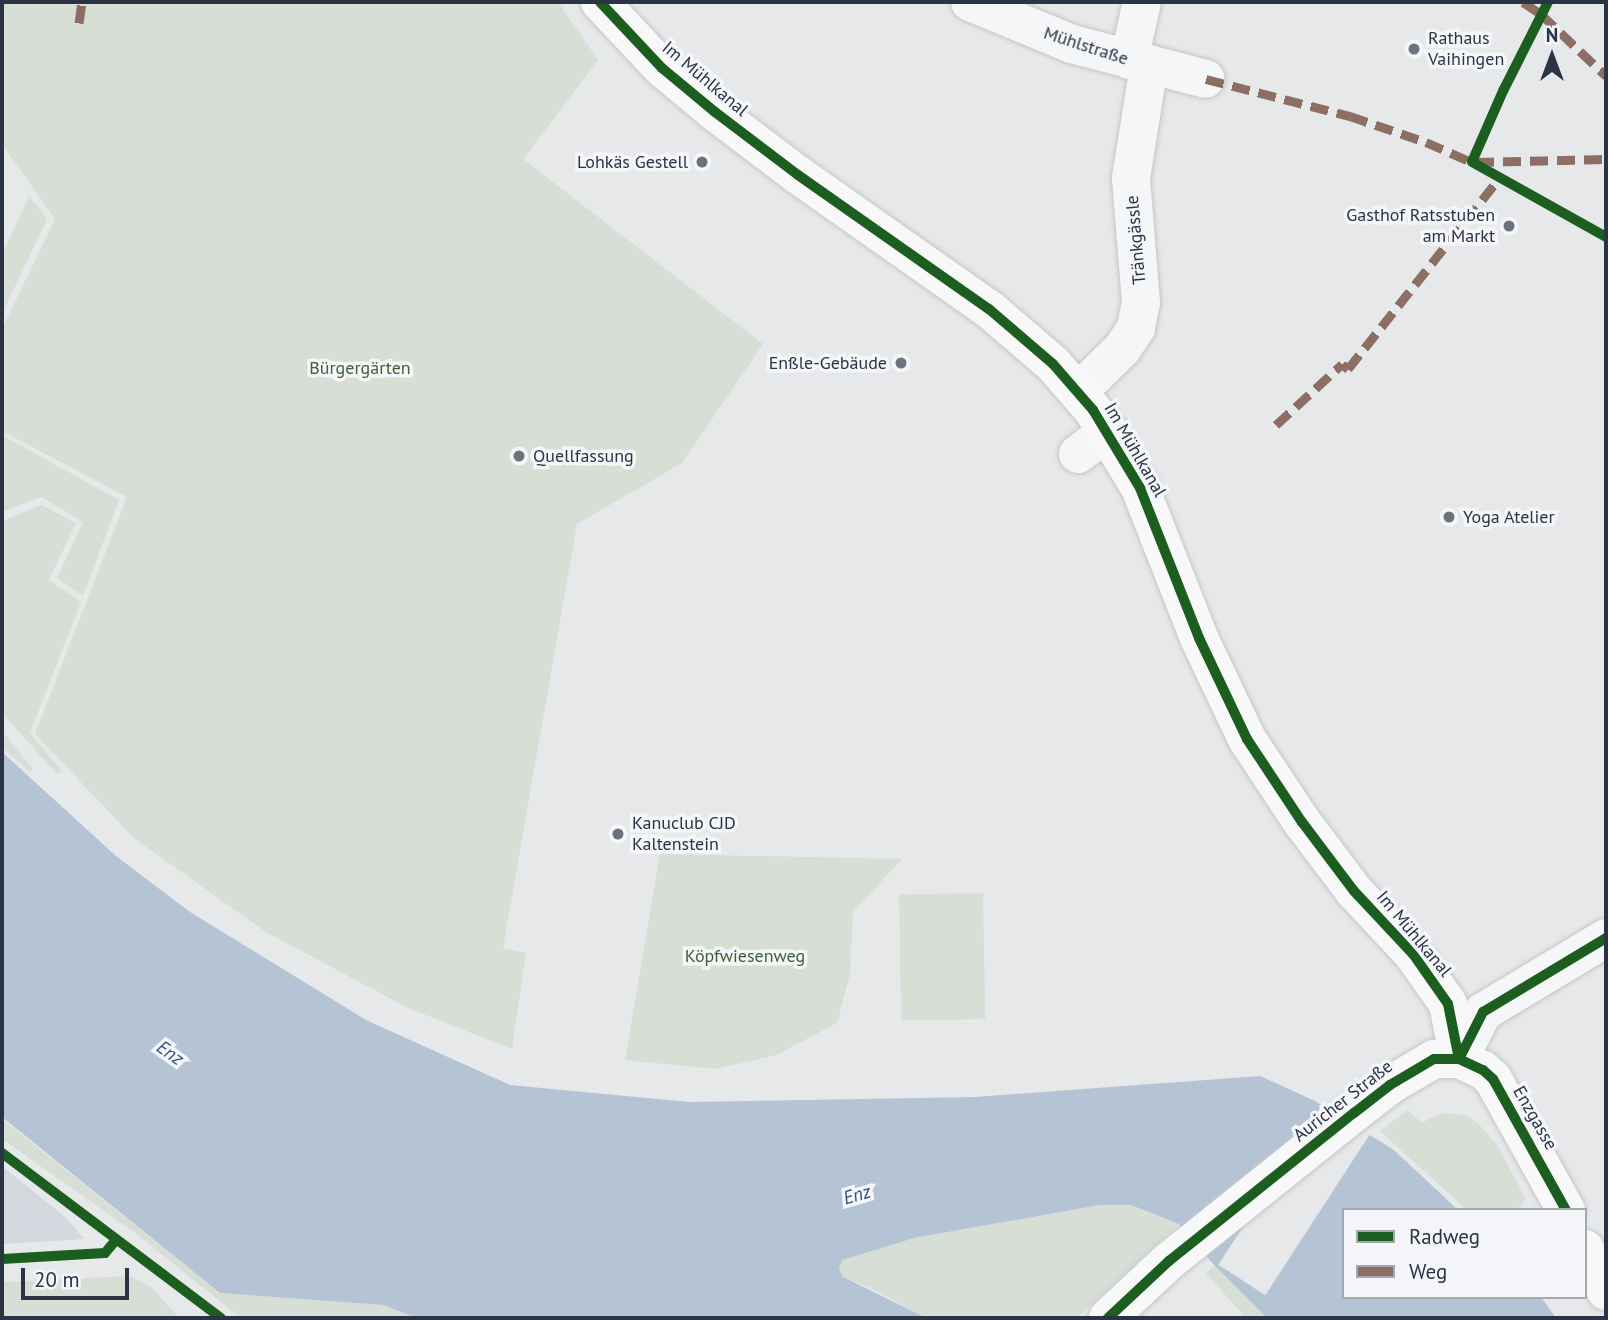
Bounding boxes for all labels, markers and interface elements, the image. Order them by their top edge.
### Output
north arrow [1517,21,1587,91]
street label: Mühlstraße [1041,22,1131,70]
text: N [1546,23,1558,47]
place label: Rathaus Vaihingen [1428,28,1504,70]
street label: Im Mühlkanal [658,37,752,121]
marker: Rathaus Vaihingen [1406,41,1422,57]
place label: Lohkäs Gestell [577,151,688,173]
marker: Lohkäs Gestell [694,154,710,170]
street label: Tränkgässle [1121,194,1151,286]
place label: Gasthof Ratsstuben am Markt [1346,205,1495,248]
marker: Gasthof Ratsstuben am Markt [1501,218,1517,234]
place label: Enßle-Gebäude [769,352,887,374]
marker: Enßle-Gebäude [893,355,909,371]
park label: Bürgergärten [309,357,411,379]
street label: Im Mühlkanal [1099,399,1171,501]
place label: Quellfassung [533,445,634,467]
marker: Quellfassung [511,448,527,464]
place label: Yoga Atelier [1463,506,1555,528]
marker: Yoga Atelier [1441,509,1457,525]
place label: Kanuclub CJD Kaltenstein [632,813,736,856]
marker: Kanuclub CJD Kaltenstein [610,826,626,842]
street label: Im Mühlkanal [1372,887,1456,981]
park label: Köpfwiesenweg [685,945,805,967]
water label: Enz [152,1036,188,1070]
street label: Auricher Straße [1289,1056,1397,1146]
street label: Enzgasse [1508,1082,1562,1154]
water label: Enz [840,1180,874,1210]
legend [1342,1208,1587,1299]
text: Radweg [1409,1223,1480,1250]
scale bar [24,1254,133,1298]
text: Weg [1409,1258,1447,1285]
text: 20 m [34,1266,80,1293]

